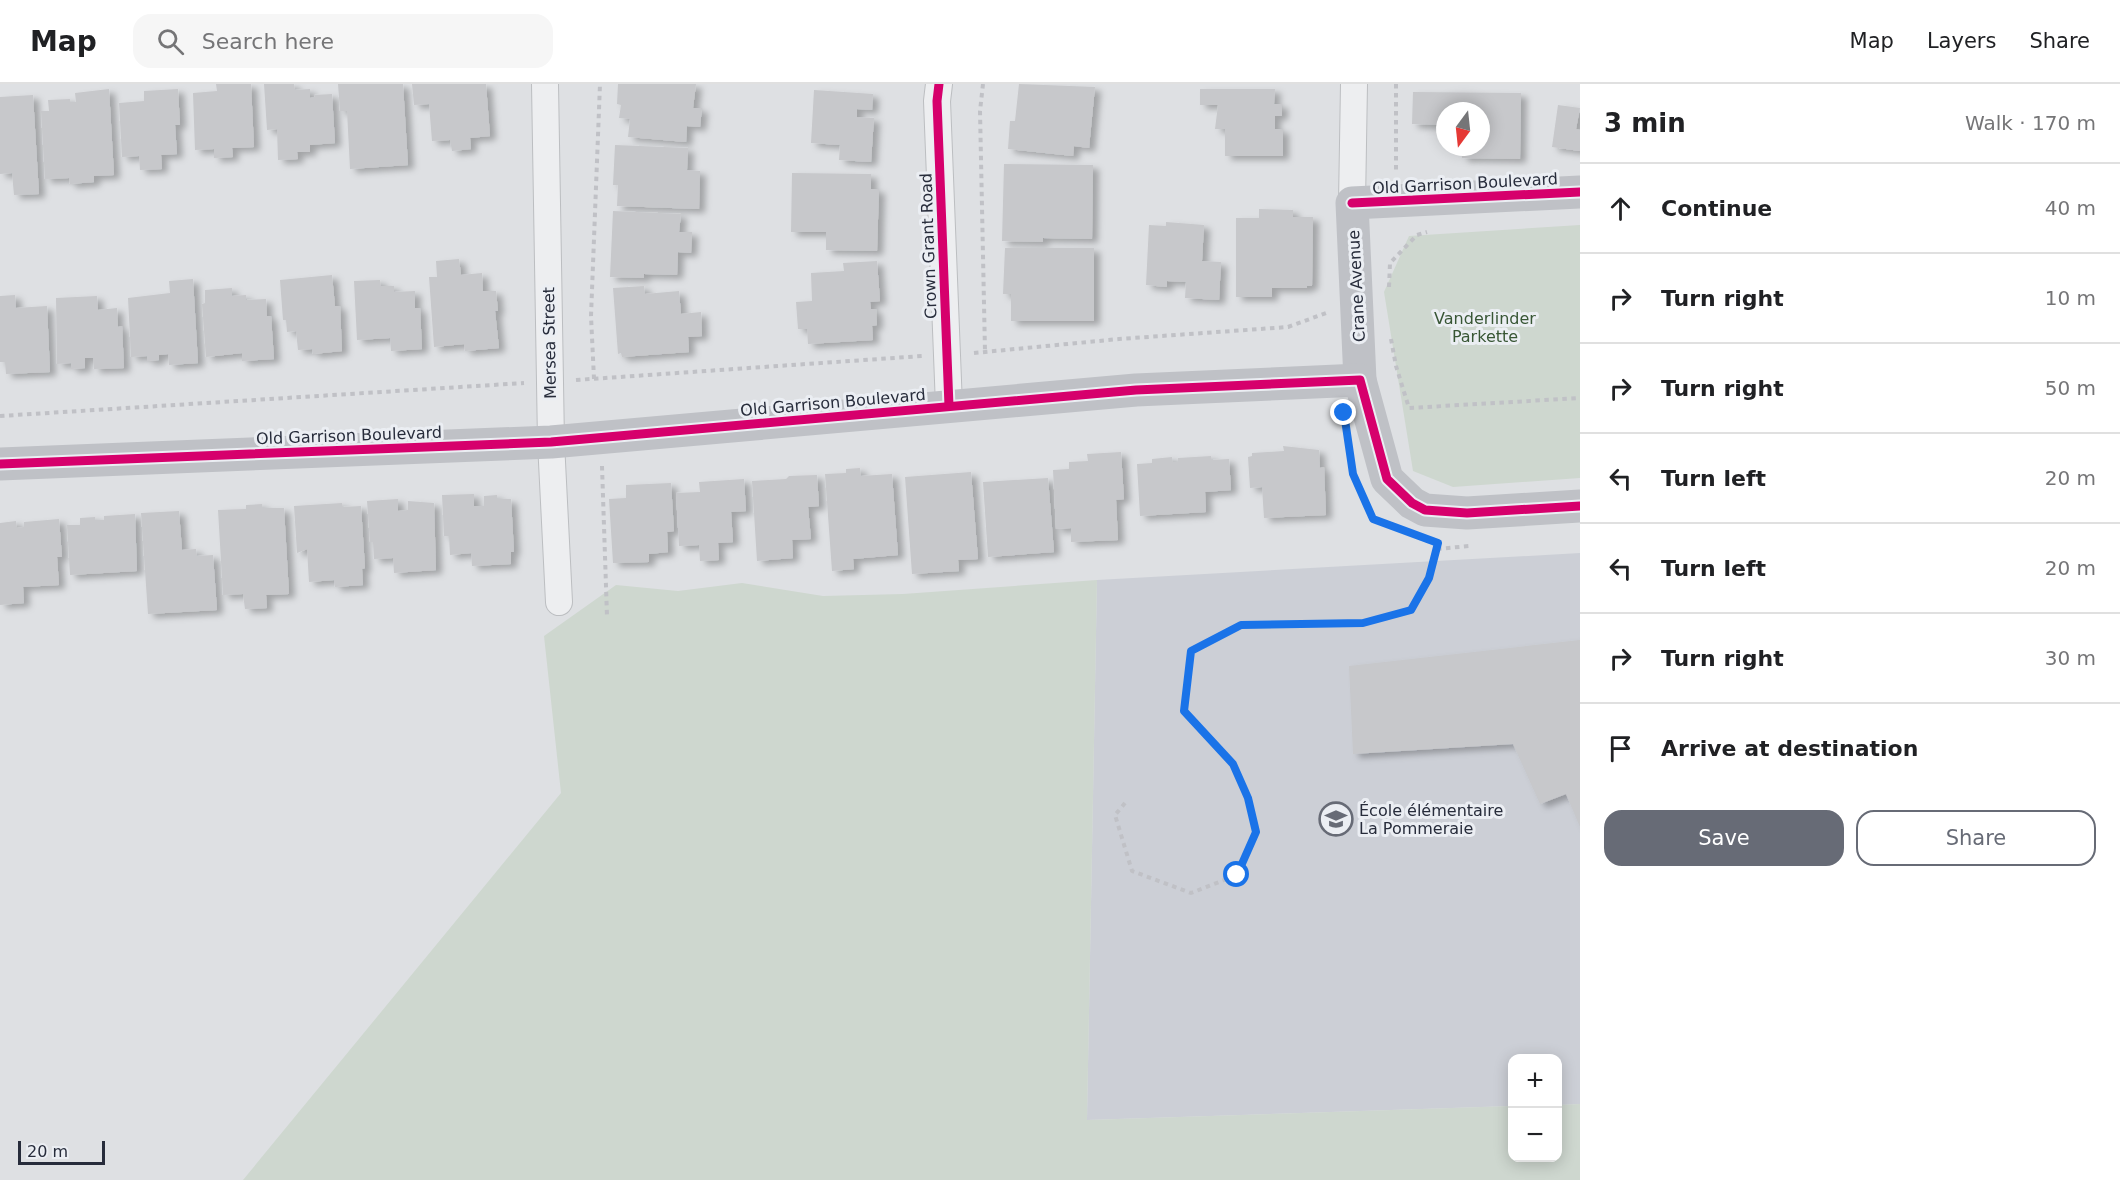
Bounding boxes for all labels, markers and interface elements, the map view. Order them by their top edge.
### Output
search box [133,14,553,68]
text: Map [30,25,97,58]
icon: search [154,25,187,58]
text: Search here [202,29,334,54]
text: Map [1850,29,1894,53]
text: Layers [1927,29,1996,53]
text: Share [2029,29,2090,53]
north arrow [1436,102,1490,156]
text: 3 min [1604,108,1686,138]
text: Walk · 170 m [1965,111,2096,135]
street label: Old Garrison Boulevard [1372,169,1558,198]
street label: Crown Grant Road [916,173,941,319]
icon: ahead [1604,192,1637,225]
text: Continue [1661,196,1772,221]
text: 40 m [2045,196,2096,220]
street label: Crane Avenue [1344,230,1369,342]
icon: right [1604,282,1637,315]
text: Turn right [1661,286,1784,311]
text: 10 m [2045,286,2096,310]
street label: Mersea Street [539,287,560,399]
park label: Vanderlinder Parkette [1434,309,1536,346]
icon: right [1604,372,1637,405]
text: Turn right [1661,376,1784,401]
text: 50 m [2045,376,2096,400]
street label: Old Garrison Boulevard [740,385,927,420]
route end [1330,399,1356,425]
street label: Old Garrison Boulevard [256,423,442,448]
icon: left [1604,462,1637,495]
text: Turn left [1661,466,1766,491]
text: 20 m [2045,466,2096,490]
icon: left [1604,552,1637,585]
text: Turn left [1661,556,1766,581]
text: 20 m [2045,556,2096,580]
icon: right [1604,642,1637,675]
text: Turn right [1661,646,1784,671]
text: 30 m [2045,646,2096,670]
icon: arrive [1604,732,1637,765]
text: Arrive at destination [1661,736,1918,761]
school or university icon: École élémentaire La Pommeraie [1318,801,1354,837]
place label: École élémentaire La Pommeraie [1359,801,1503,838]
button: Save [1604,810,1844,866]
button: Share [1856,810,2096,866]
route start [1223,861,1249,887]
map controls [1508,1054,1562,1162]
button: + [1508,1054,1562,1108]
button: − [1508,1108,1562,1162]
scale bar [18,1138,105,1166]
text: 20 m [27,1142,68,1161]

